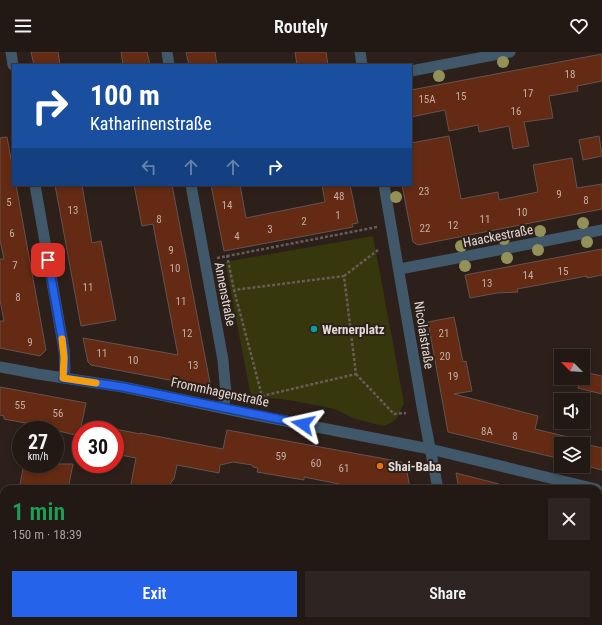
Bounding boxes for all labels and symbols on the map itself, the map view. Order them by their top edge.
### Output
house number: 18 [565,68,575,81]
house number: 17 [523,87,533,100]
house number: 15 [456,90,466,103]
house number: 15A [418,93,436,106]
house number: 16 [511,105,521,118]
house number: 23 [419,185,429,198]
house number: 9 [556,188,562,201]
house number: 48 [334,190,344,203]
house number: 8 [583,194,589,207]
house number: 5 [6,196,12,209]
house number: 14 [222,199,233,212]
house number: 13 [68,204,78,217]
house number: 10 [517,206,527,219]
house number: 1 [335,209,341,222]
house number: 8 [156,213,162,226]
house number: 11 [480,213,490,226]
house number: 2 [301,215,307,228]
house number: 12 [448,219,458,232]
house number: 22 [420,222,430,235]
street label: Haackestraße [462,222,534,250]
house number: 3 [267,223,273,236]
house number: 6 [9,227,15,240]
house number: 4 [234,230,240,243]
pin [31,243,65,277]
house number: 9 [168,244,174,257]
house number: 7 [12,259,18,272]
street label: Annenstraße [211,261,239,327]
house number: 10 [170,262,180,275]
house number: 15 [558,265,568,278]
house number: 14 [523,269,534,282]
house number: 13 [482,277,492,290]
house number: 11 [83,281,93,294]
house number: 8 [15,291,21,304]
house number: 11 [176,295,186,308]
street label: Nicolaistraße [411,300,437,370]
place label: Wernerplatz [322,322,385,337]
marker: Wernerplatz [309,324,319,334]
house number: 12 [182,327,192,340]
house number: 21 [439,327,449,340]
house number: 9 [27,336,33,349]
house number: 11 [97,347,107,360]
north arrow [554,349,590,385]
house number: 20 [440,350,450,363]
house number: 10 [128,354,138,367]
house number: 13 [188,359,198,372]
house number: 19 [448,370,458,383]
street label: Frommhagenstraße [170,374,270,410]
house number: 55 [15,399,25,412]
position arrow [282,403,324,445]
house number: 56 [53,407,63,420]
speed limit sign: 30 [72,421,124,473]
house number: 8A [481,425,494,438]
house number: 8 [512,430,518,443]
house number: 59 [276,450,286,463]
house number: 60 [311,457,321,470]
place label: Shai-Baba [388,459,442,474]
marker: Shai-Baba [375,461,385,471]
house number: 61 [339,462,349,475]

